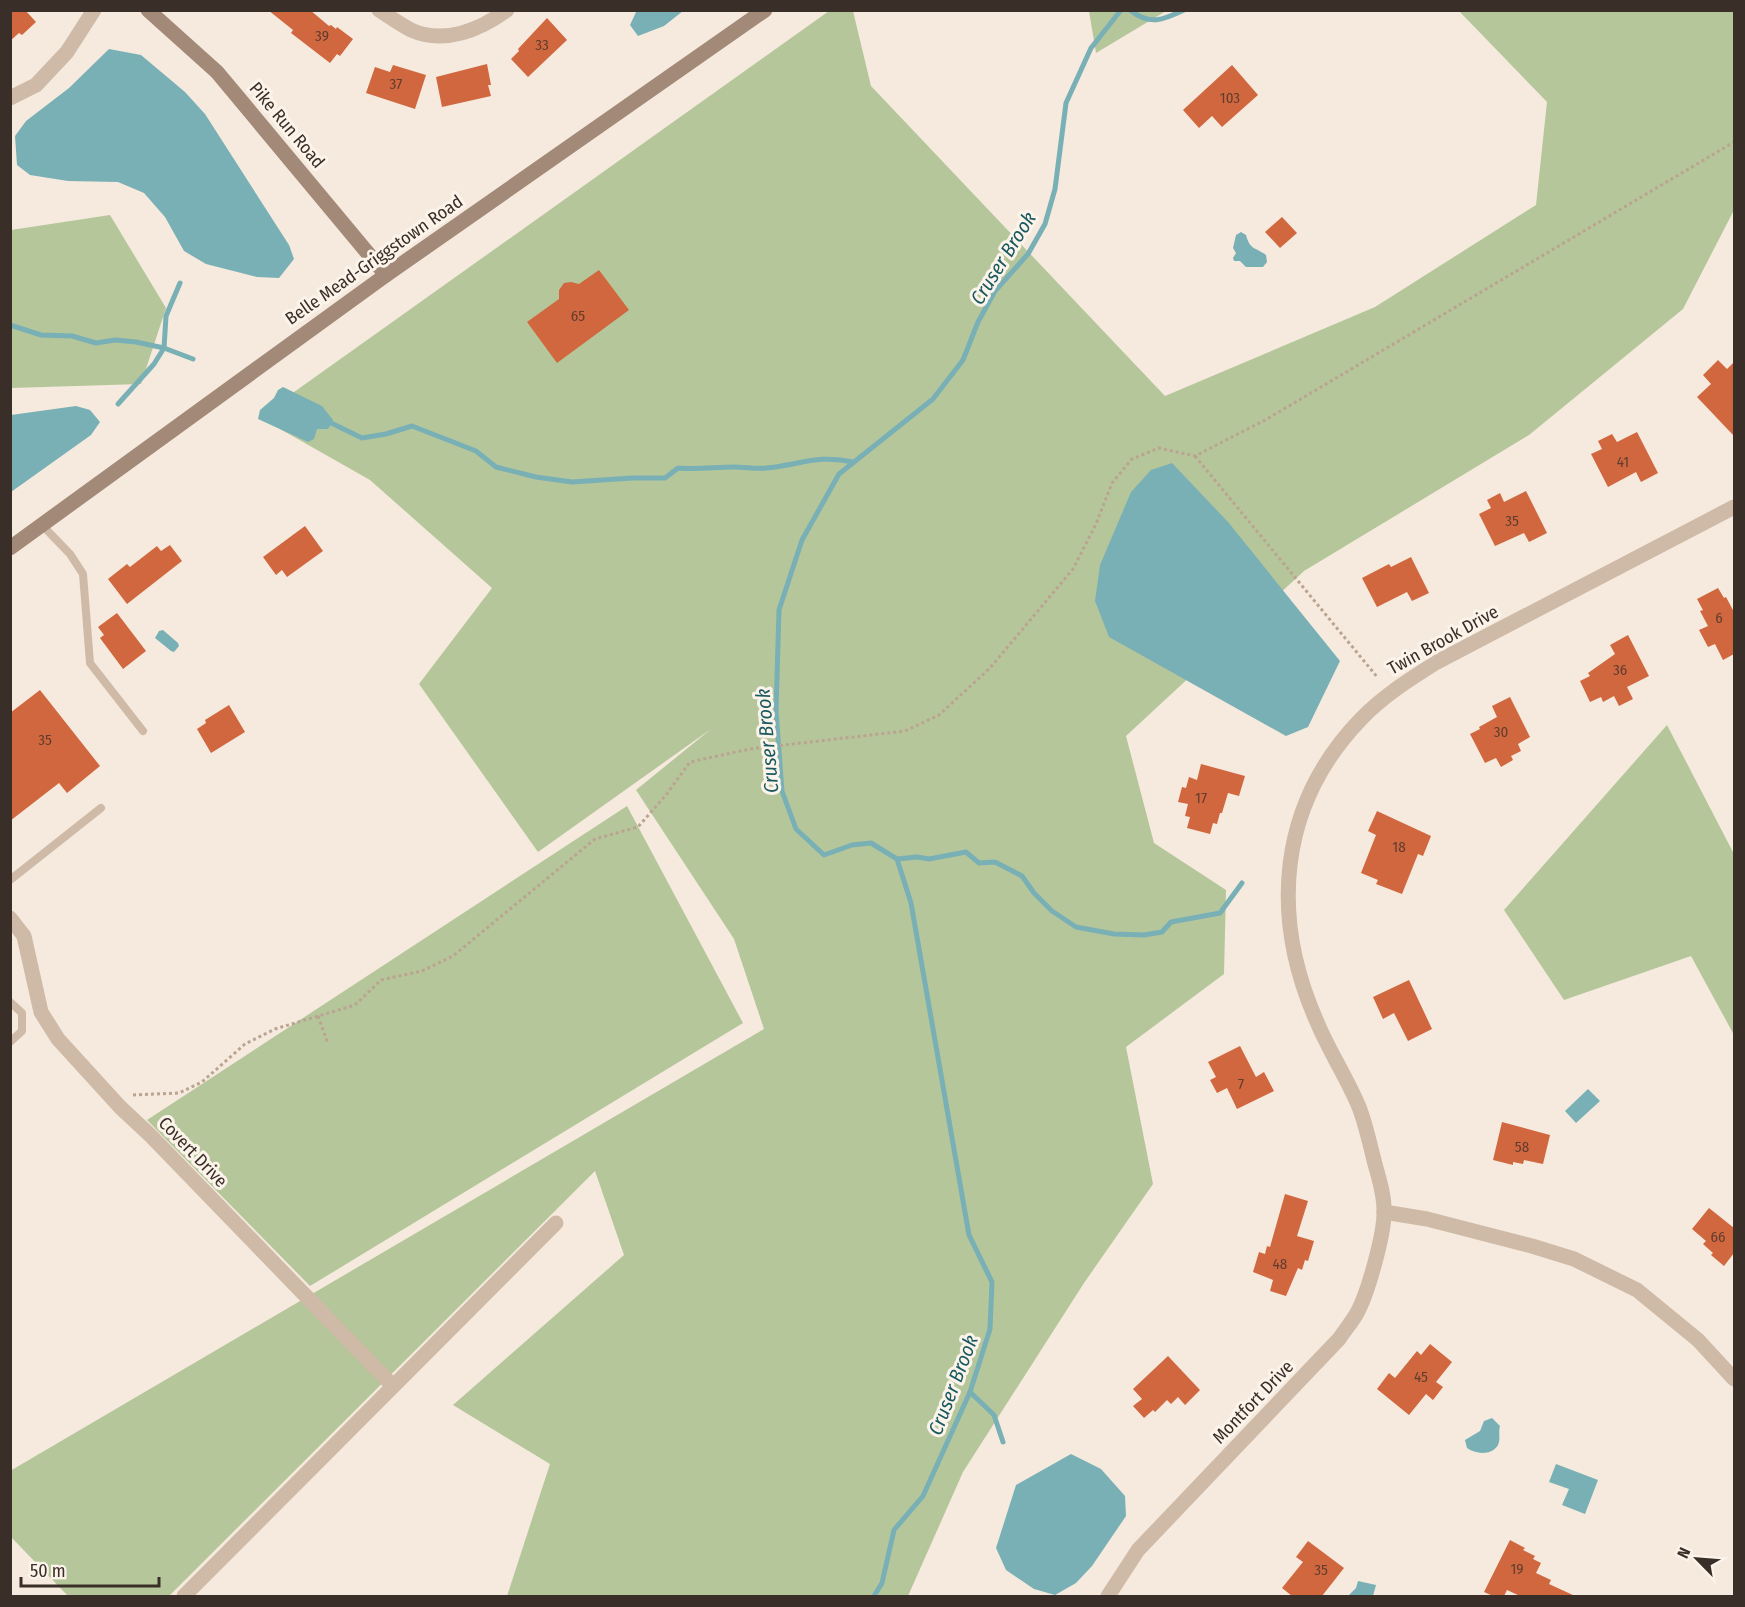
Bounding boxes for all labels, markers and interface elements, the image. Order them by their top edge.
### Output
house number: 39 [315,27,329,45]
house number: 33 [535,36,549,54]
house number: 37 [390,75,402,93]
street label: Pike Run Road [245,77,329,173]
house number: 103 [1220,89,1240,107]
street label: Belle Mead-Griggstown Road [281,190,467,330]
water label: Cruser Brook [965,207,1041,309]
house number: 65 [571,307,585,325]
house number: 41 [1617,453,1629,471]
house number: 35 [1505,512,1519,530]
street label: Twin Brook Drive [1384,600,1502,679]
house number: 6 [1715,609,1723,627]
house number: 36 [1613,661,1627,679]
water label: Cruser Brook [750,688,784,794]
house number: 30 [1494,723,1508,741]
house number: 35 [38,731,52,749]
house number: 17 [1195,789,1207,807]
house number: 18 [1392,838,1406,856]
house number: 7 [1238,1075,1244,1093]
street label: Covert Drive [154,1112,232,1192]
house number: 58 [1515,1138,1529,1156]
house number: 66 [1711,1228,1725,1246]
house number: 48 [1273,1255,1287,1273]
water label: Cruser Brook [923,1332,983,1438]
street label: Montfort Drive [1208,1356,1298,1448]
house number: 45 [1414,1368,1428,1386]
north arrow [1667,1529,1727,1589]
text: N [1673,1545,1694,1561]
scale bar [21,1550,159,1588]
text: 50 m [30,1560,66,1582]
house number: 19 [1510,1560,1524,1578]
house number: 35 [1314,1561,1328,1579]

